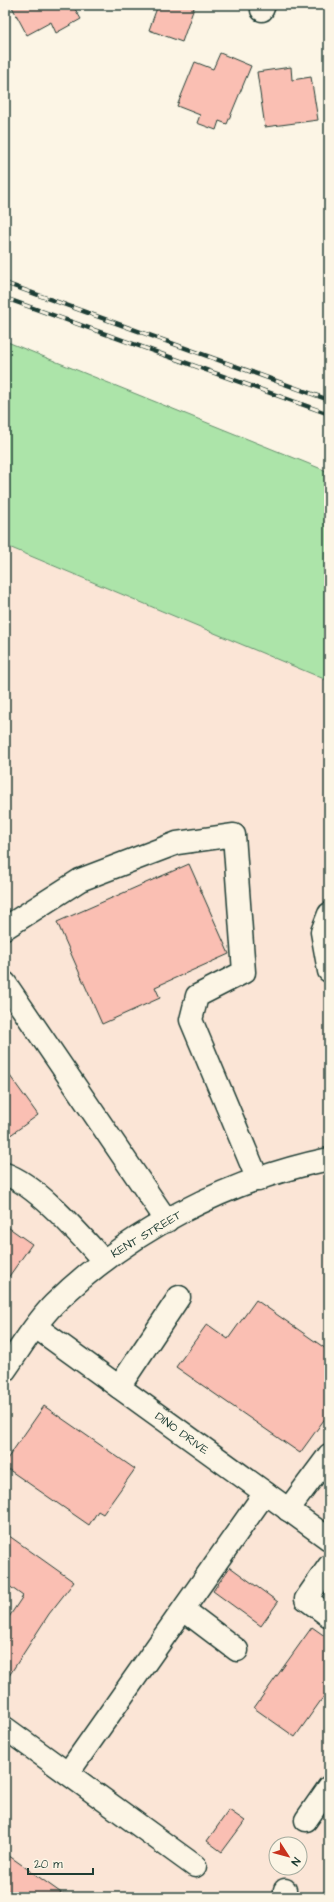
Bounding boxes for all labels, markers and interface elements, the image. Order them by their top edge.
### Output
street label: KENT STREET [108,1206,185,1262]
street label: DINO DRIVE [151,1408,212,1459]
north arrow [268,1836,308,1876]
scale bar [28,1850,93,1876]
text: N [288,1854,304,1869]
text: 20 m [34,1856,63,1873]

